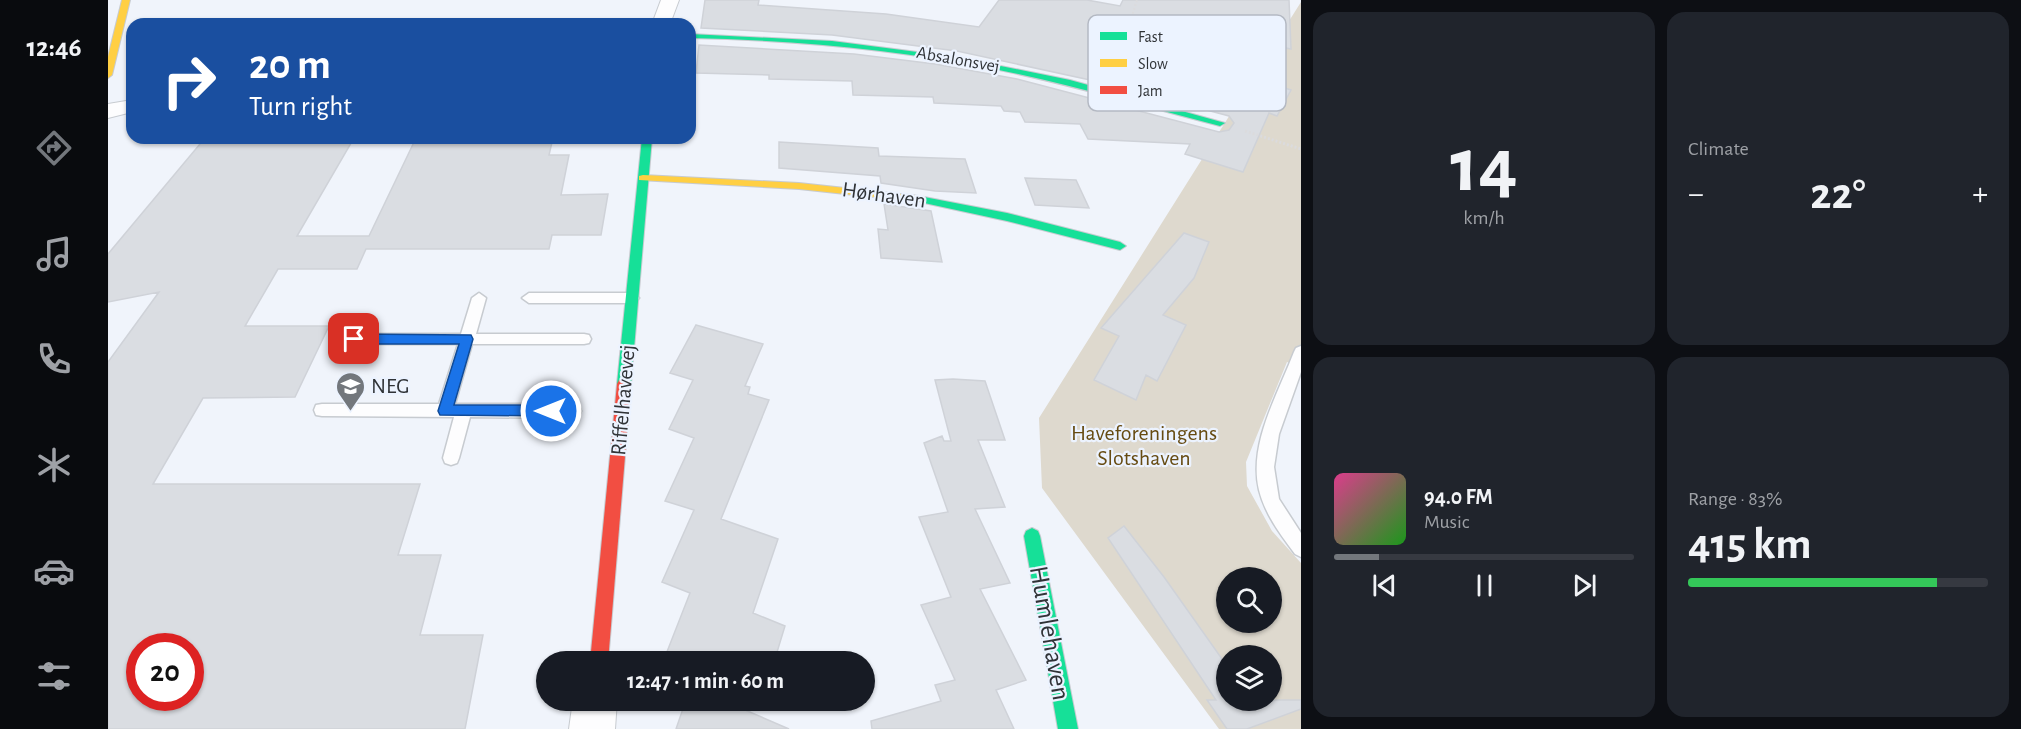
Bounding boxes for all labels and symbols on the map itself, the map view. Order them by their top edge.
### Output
legend [1088,15,1286,111]
text: Fast [1138,29,1163,45]
street label: Absalonsvej [915,44,1001,76]
text: Slow [1138,56,1168,72]
text: Jam [1138,83,1163,99]
street label: Hørhaven [841,178,927,212]
pin [328,313,379,364]
street label: Riffelhavevej [607,344,639,456]
school or university icon: NEG [334,370,366,412]
place label: NEG [371,375,409,397]
position arrow [519,379,583,443]
park label: Haveforeningens Slotshaven [1071,422,1217,469]
street label: Humlehaven [1025,564,1075,702]
speed limit sign: 20 [126,633,204,711]

